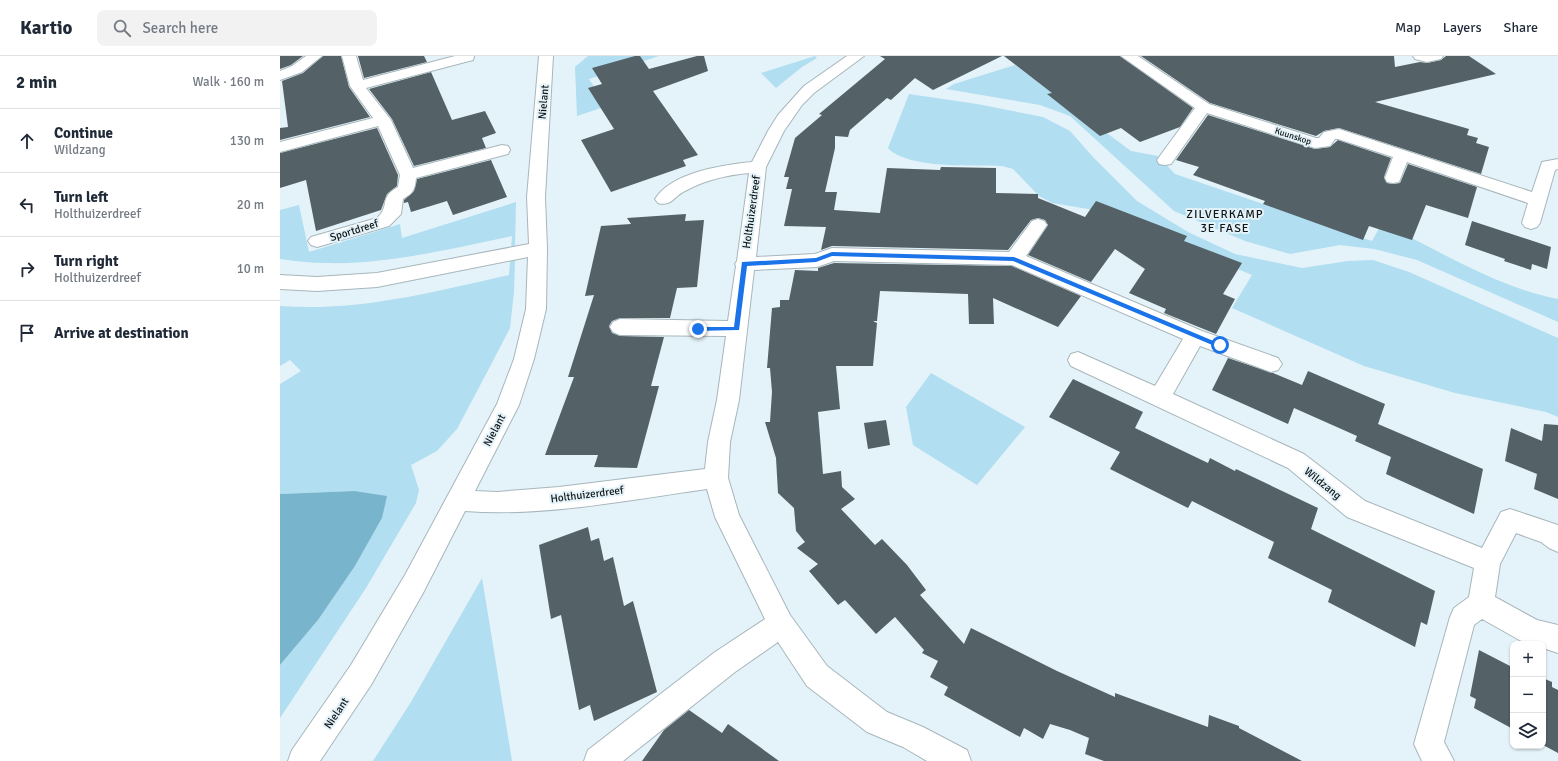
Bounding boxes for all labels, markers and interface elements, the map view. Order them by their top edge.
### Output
search box [97,10,377,46]
text: Kartio [20,16,73,40]
icon: search [111,17,133,39]
text: Search here [143,19,218,37]
text: Map [1395,19,1421,36]
text: Layers [1443,19,1482,36]
text: Share [1504,19,1538,36]
text: 2 min [16,72,57,93]
text: Walk · 160 m [193,74,264,90]
street label: Nielant [536,84,551,120]
text: Continue [54,124,113,142]
street label: Kuunskop [1273,125,1313,148]
icon: ahead [16,130,38,152]
text: 130 m [230,133,264,149]
text: Wildzang [54,142,106,158]
street label: Holthuizerdreef [740,173,763,249]
text: Turn left [54,188,108,206]
icon: left [16,194,38,216]
text: 20 m [237,197,264,213]
text: Holthuizerdreef [54,206,141,222]
district label: ZILVERKAMP 3E FASE [1186,207,1264,236]
street label: Sportdreef [328,217,381,244]
text: Turn right [54,252,119,270]
icon: right [16,258,38,280]
text: 10 m [237,261,264,277]
text: Holthuizerdreef [54,270,141,286]
route end [689,320,707,338]
icon: arrive [16,322,38,344]
text: Arrive at destination [54,324,189,342]
route start [1211,336,1229,354]
street label: Nielant [481,412,508,449]
street label: Wildzang [1302,465,1344,502]
street label: Holthuizerdreef [550,483,626,505]
map controls [1510,641,1546,749]
button: + [1510,641,1546,677]
button: − [1510,677,1546,713]
street label: Nielant [321,695,352,731]
button: layers [1510,713,1546,749]

